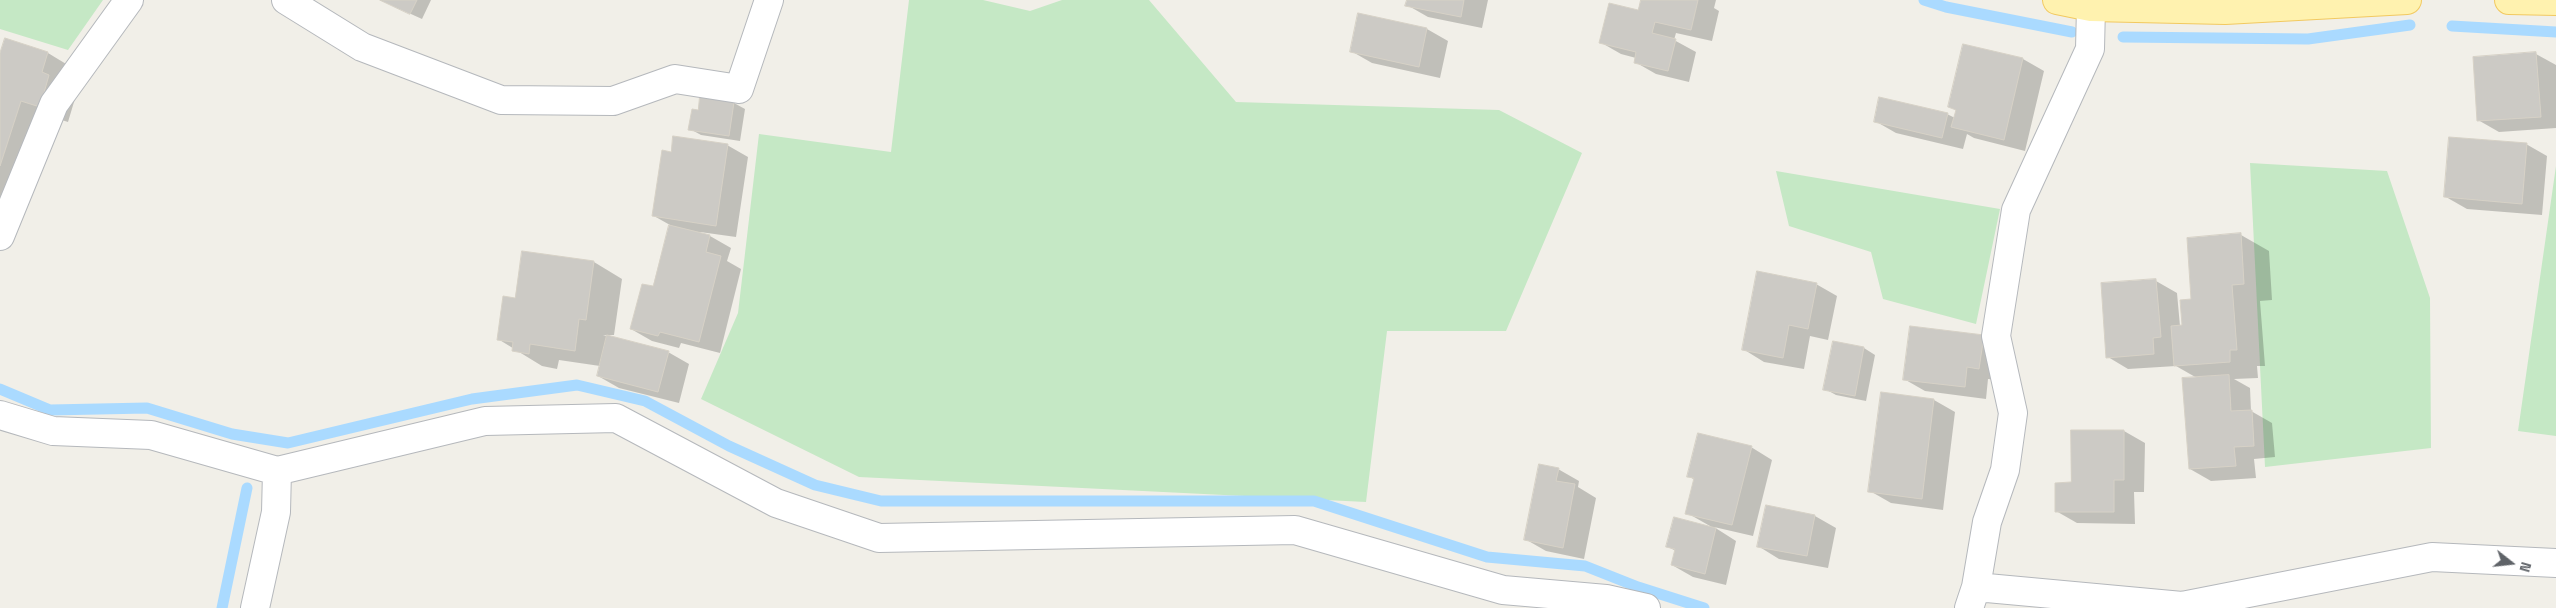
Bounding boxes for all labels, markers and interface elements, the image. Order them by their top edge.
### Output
north arrow [2486,538,2536,588]
text: N [2515,560,2535,574]

